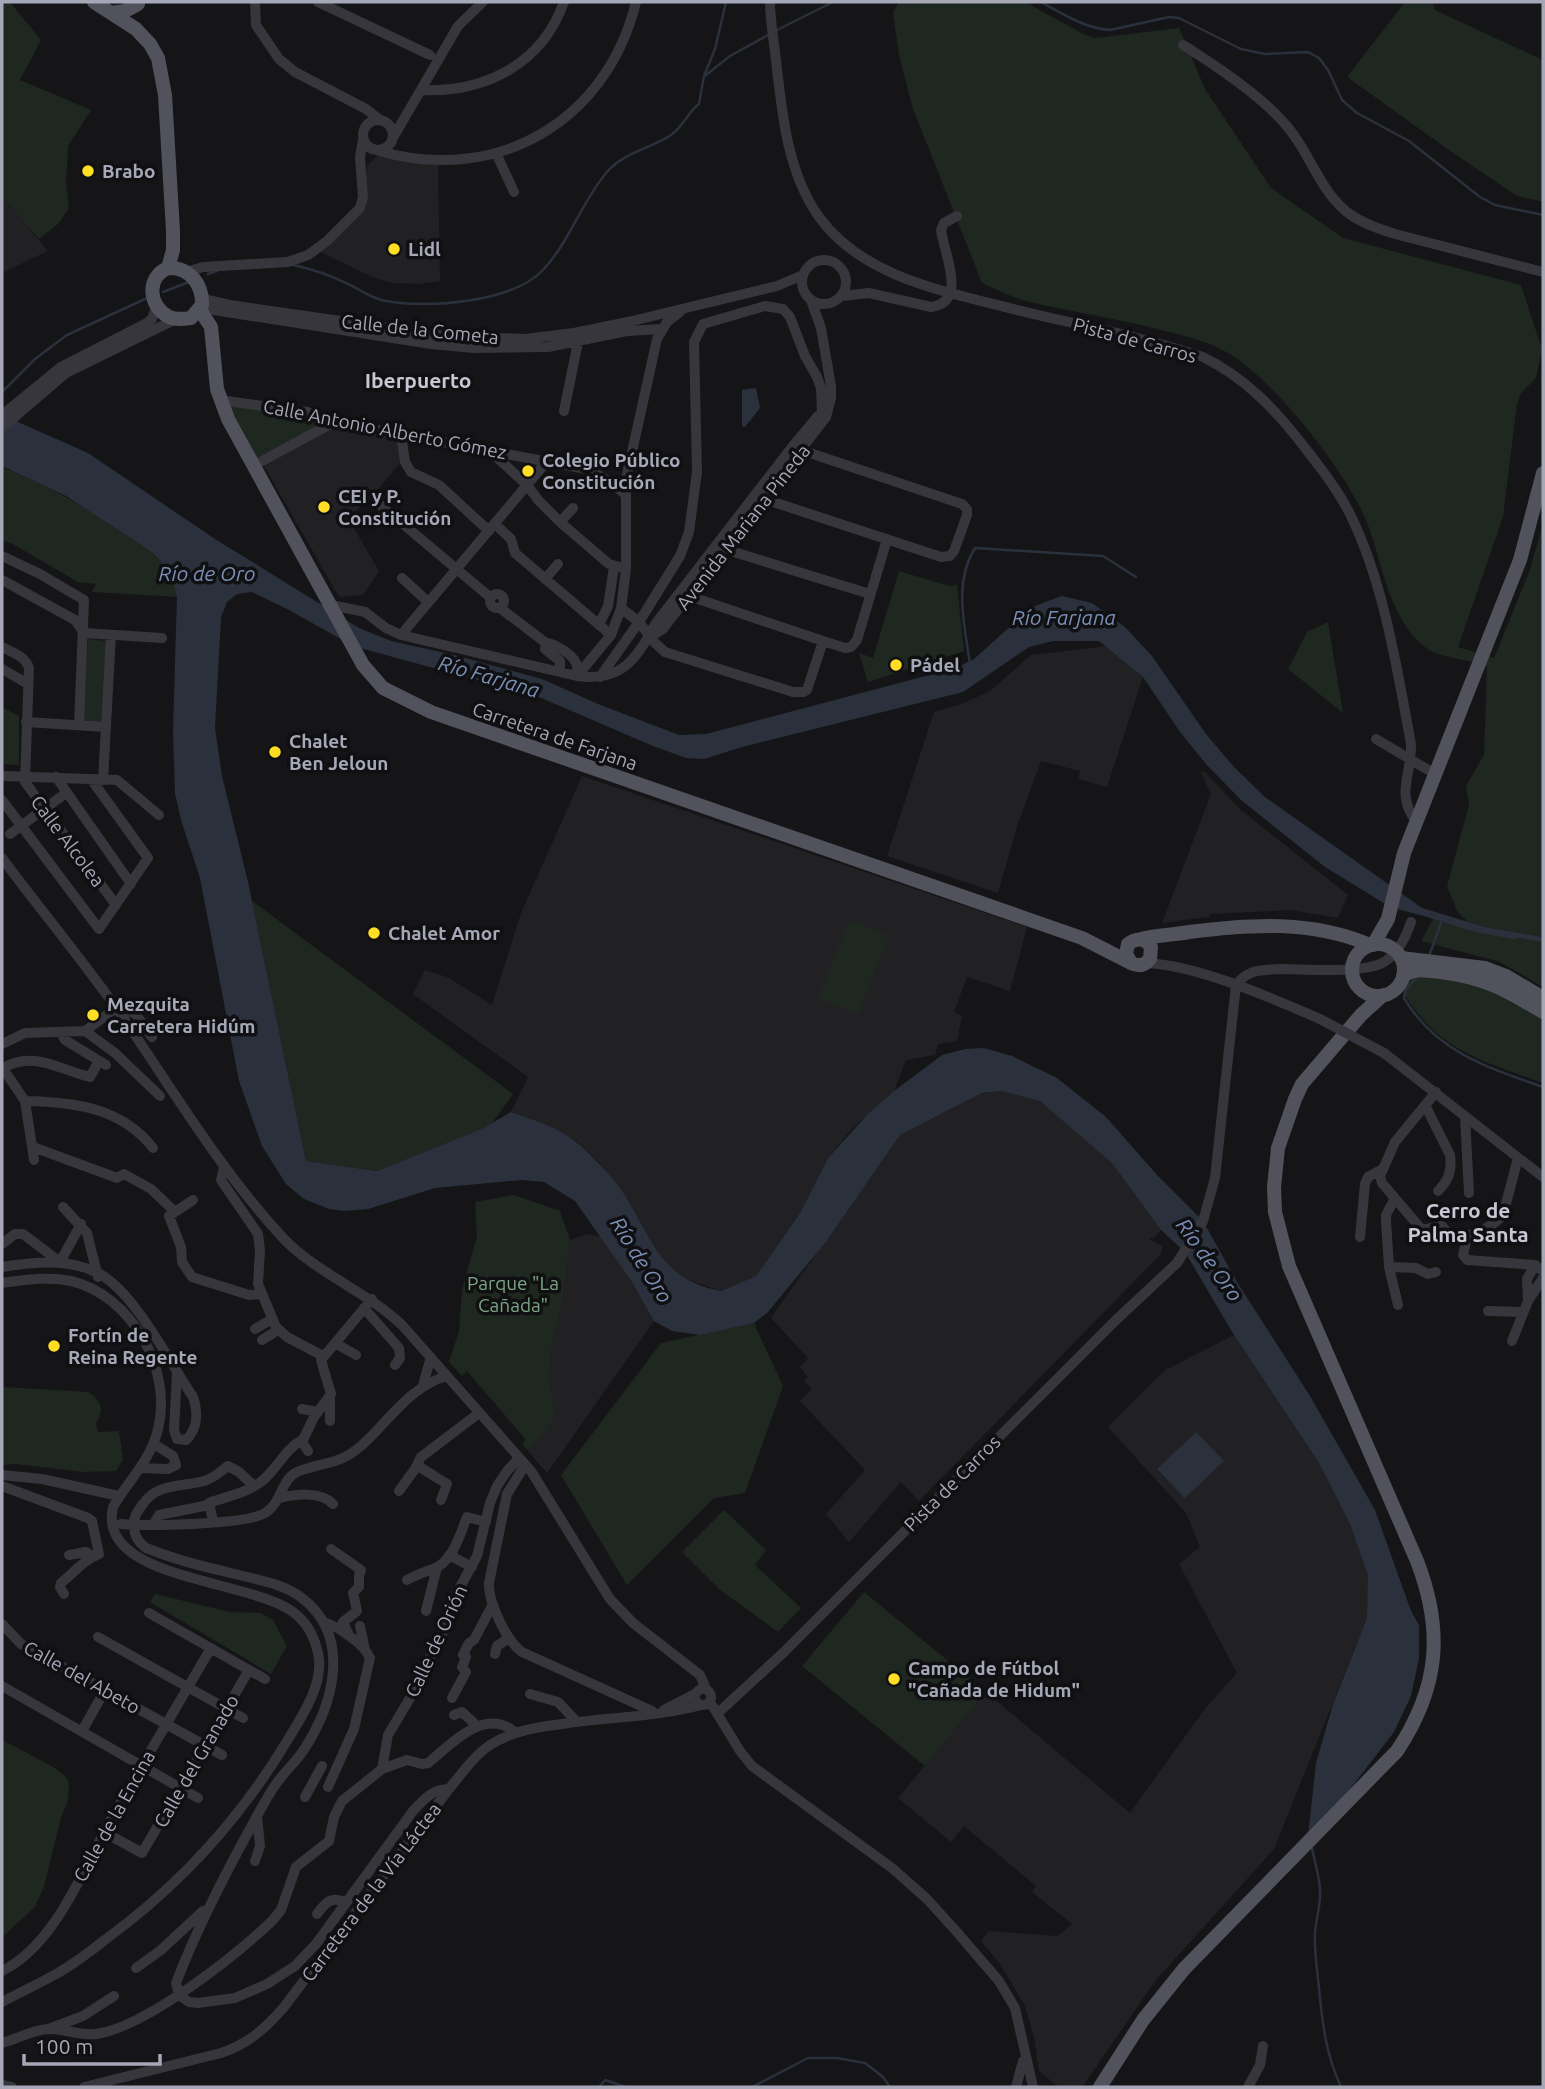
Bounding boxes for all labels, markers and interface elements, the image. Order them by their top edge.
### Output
place label: Brabo [102,160,155,182]
marker: Brabo [80,163,96,179]
place label: Lidl [408,238,441,260]
marker: Lidl [386,241,402,257]
street label: Calle de la Cometa [340,310,500,348]
street label: Pista de Carros [1071,313,1199,367]
district label: Iberpuerto [365,368,471,392]
street label: Calle Antonio Alberto Gómez [262,395,509,463]
street label: Avenida Mariana Pineda [672,440,814,614]
place label: Colegio Público Constitución [542,449,680,493]
marker: Colegio Público Constitución [520,463,536,479]
place label: CEI y P. Constitución [338,485,451,529]
marker: CEI y P. Constitución [316,499,332,515]
water label: Río de Oro [159,561,255,585]
water label: Río Farjana [1012,605,1116,629]
water label: Río Farjana [436,650,543,702]
place label: Pádel [910,654,960,676]
marker: Pádel [888,657,904,673]
street label: Carretera de Farjana [470,697,640,775]
place label: Chalet Ben Jeloun [289,730,388,774]
marker: Chalet Ben Jeloun [267,744,283,760]
street label: Calle Alcolea [27,791,109,891]
place label: Chalet Amor [388,922,500,944]
marker: Chalet Amor [366,925,382,941]
place label: Mezquita Carretera Hidúm [107,993,255,1037]
marker: Mezquita Carretera Hidúm [85,1007,101,1023]
district label: Cerro de Palma Santa [1407,1198,1529,1246]
water label: Río de Oro [606,1212,678,1307]
water label: Río de Oro [1172,1213,1248,1306]
park label: Parque "La Cañada" [467,1272,559,1316]
place label: Fortín de Reina Regente [68,1324,197,1368]
marker: Fortín de Reina Regente [46,1338,62,1354]
street label: Pista de Carros [899,1430,1005,1536]
street label: Calle de Orión [401,1582,471,1700]
street label: Calle del Abeto [20,1636,144,1718]
place label: Campo de Fútbol "Cañada de Hidum" [908,1657,1080,1701]
marker: Campo de Fútbol "Cañada de Hidum" [886,1671,902,1687]
street label: Calle del Granado [149,1691,243,1831]
street label: Calle de la Encina [69,1746,159,1886]
street label: Carretera de la Vía Láctea [297,1798,445,1986]
scale bar [24,2022,161,2066]
text: 100 m [35,2034,93,2058]

